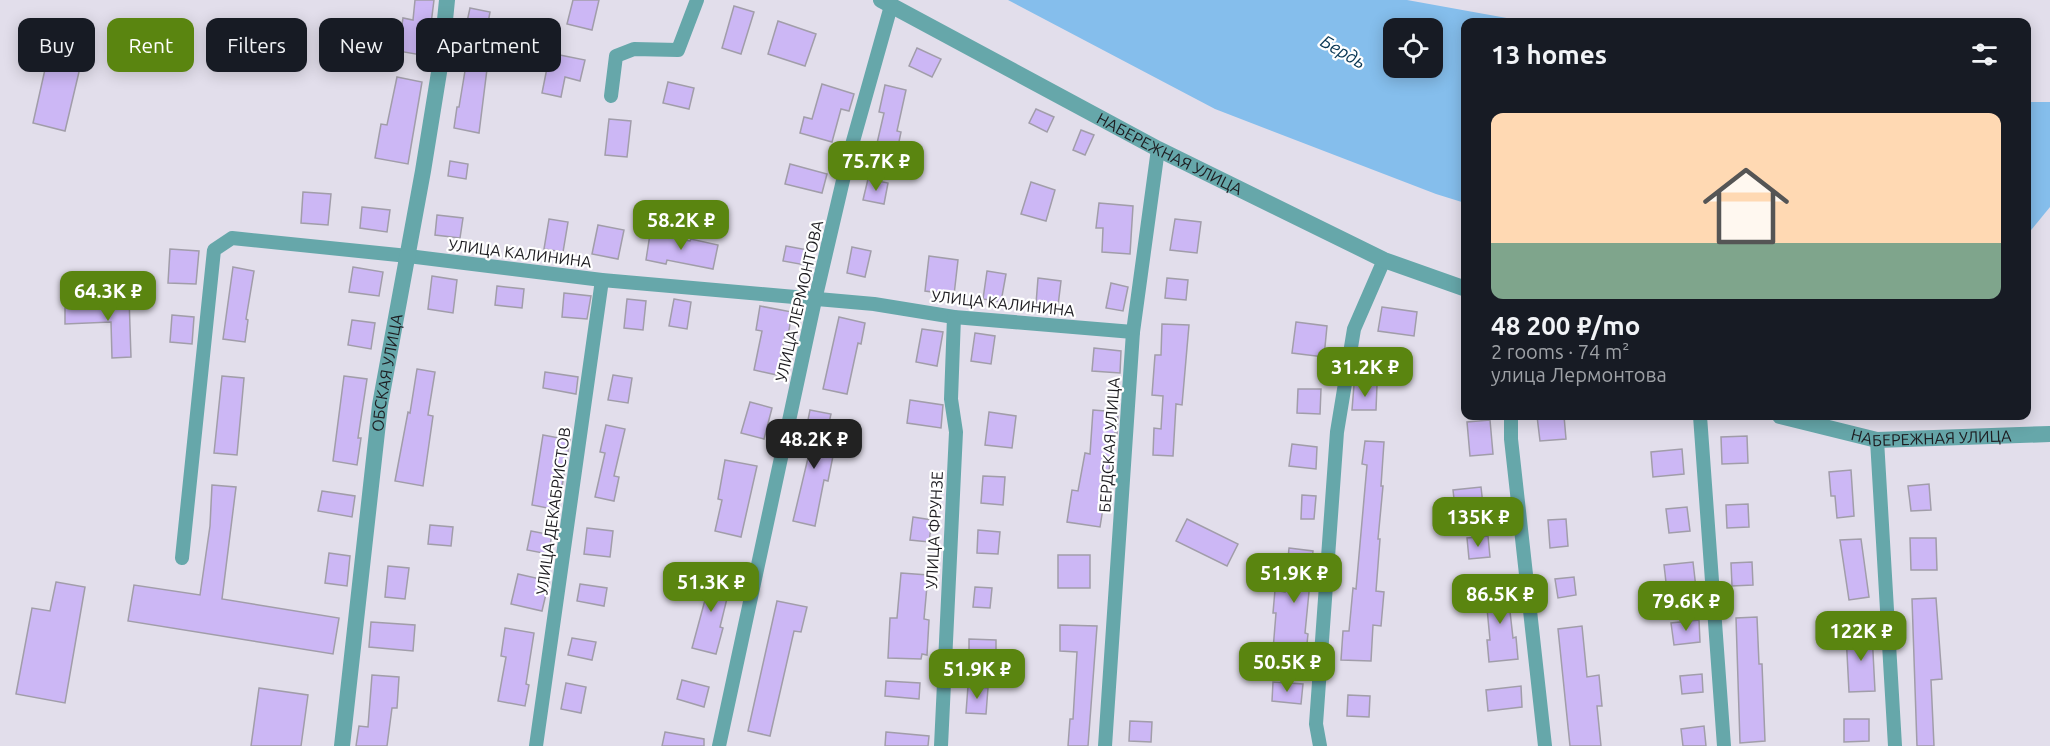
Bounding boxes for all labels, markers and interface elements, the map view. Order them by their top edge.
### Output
chip: Buy [18,18,95,72]
chip: Rent [107,18,194,72]
chip: Filters [206,18,307,72]
chip: New [319,18,404,72]
chip: Apartment [416,18,561,72]
map controls [1383,18,1443,78]
button: locate [1383,18,1443,78]
water label: Бердь [1317,30,1370,72]
icon: filters [1968,38,2001,71]
text: 13 homes [1491,40,1607,69]
street label: НАБЕРЕЖНАЯ УЛИЦА [1094,109,1246,198]
pin: 75.7K ₽ [821,141,931,192]
text: 75.7K ₽ [842,149,910,172]
icon: home [1692,152,1800,260]
pin: 58.2K ₽ [626,200,736,251]
text: 58.2K ₽ [647,208,715,231]
street label: УЛИЦА ЛЕРМОНТОВА [772,218,826,383]
street label: УЛИЦА КАЛИНИНА [447,235,593,271]
pin: 64.3K ₽ [53,271,163,322]
text: 64.3K ₽ [74,279,142,302]
street label: УЛИЦА КАЛИНИНА [930,287,1076,320]
text: 48 200 ₽/mo [1491,311,1640,340]
street label: ОБСКАЯ УЛИЦА [368,312,406,433]
text: 2 rooms · 74 m² [1491,340,1629,363]
pin: 31.2K ₽ [1310,347,1420,398]
text: 31.2K ₽ [1331,355,1399,378]
text: улица Лермонтова [1491,363,1667,386]
street label: БЕРДСКАЯ УЛИЦА [1095,376,1123,513]
pin: 48.2K ₽ [759,419,869,470]
street label: НАБЕРЕЖНАЯ УЛИЦА [1849,425,2012,449]
street label: УЛИЦА ДЕКАБРИСТОВ [532,426,574,596]
text: 48.2K ₽ [780,427,848,450]
street label: УЛИЦА ФРУНЗЕ [922,471,946,589]
pin: 135K ₽ [1429,497,1527,548]
text: 135K ₽ [1446,505,1510,528]
pin: 51.9K ₽ [1239,553,1349,604]
text: 51.9K ₽ [1260,561,1328,584]
pin: 51.3K ₽ [656,562,766,613]
text: 51.3K ₽ [677,570,745,593]
pin: 86.5K ₽ [1445,574,1555,625]
pin: 79.6K ₽ [1631,581,1741,632]
text: 86.5K ₽ [1466,582,1534,605]
text: 79.6K ₽ [1652,589,1720,612]
pin: 122K ₽ [1812,611,1910,662]
text: 122K ₽ [1829,619,1893,642]
pin: 50.5K ₽ [1232,642,1342,693]
pin: 51.9K ₽ [922,649,1032,700]
text: 50.5K ₽ [1253,650,1321,673]
text: 51.9K ₽ [943,657,1011,680]

